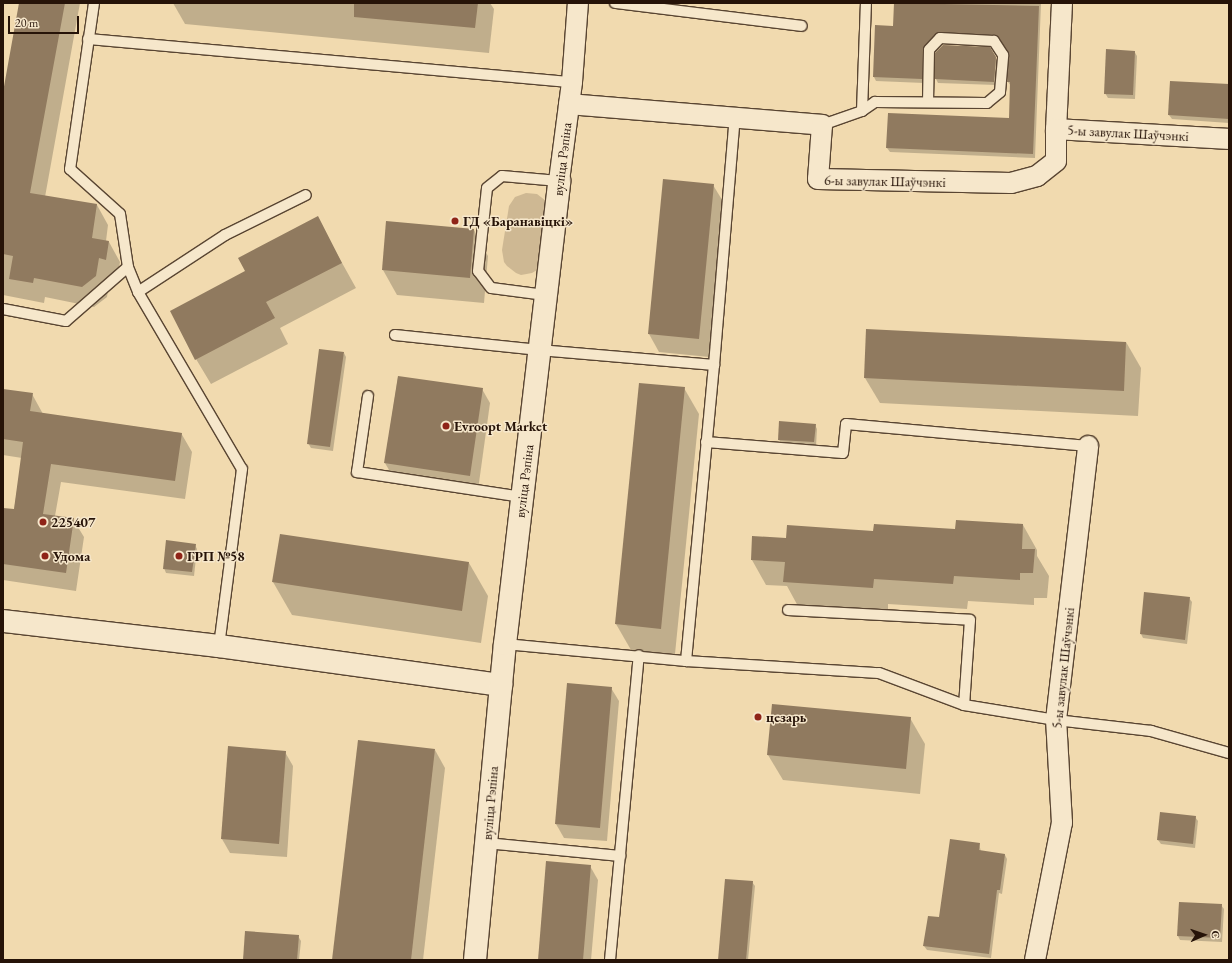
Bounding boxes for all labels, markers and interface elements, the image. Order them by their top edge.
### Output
scale bar [10,8,81,34]
text: 20 m [15,15,38,31]
street label: вуліца Рэпіна [549,121,575,197]
street label: 5-ы завулак Шаўчэнкі [1067,121,1189,145]
street label: 6-ы завулак Шаўчэнкі [824,172,946,190]
place label: ГД «Баранавіцкі» [463,213,573,229]
marker: ГД «Баранавіцкі» [450,216,460,226]
place label: Evroopt Market [454,418,547,434]
marker: Evroopt Market [441,421,451,431]
street label: вуліца Рэпіна [511,443,537,519]
place label: 225407 [51,514,95,530]
marker: 225407 [38,517,48,527]
place label: Удома [53,548,90,564]
place label: ГРП №58 [187,548,245,564]
marker: Удома [40,551,50,561]
marker: ГРП №58 [174,551,184,561]
street label: 5-ы завулак Шаўчэнкі [1048,607,1078,729]
place label: цезарь [766,709,806,725]
marker: цезарь [753,712,763,722]
street label: вуліца Рэпіна [478,765,502,841]
north arrow [1184,915,1224,955]
text: С [1209,930,1223,939]

